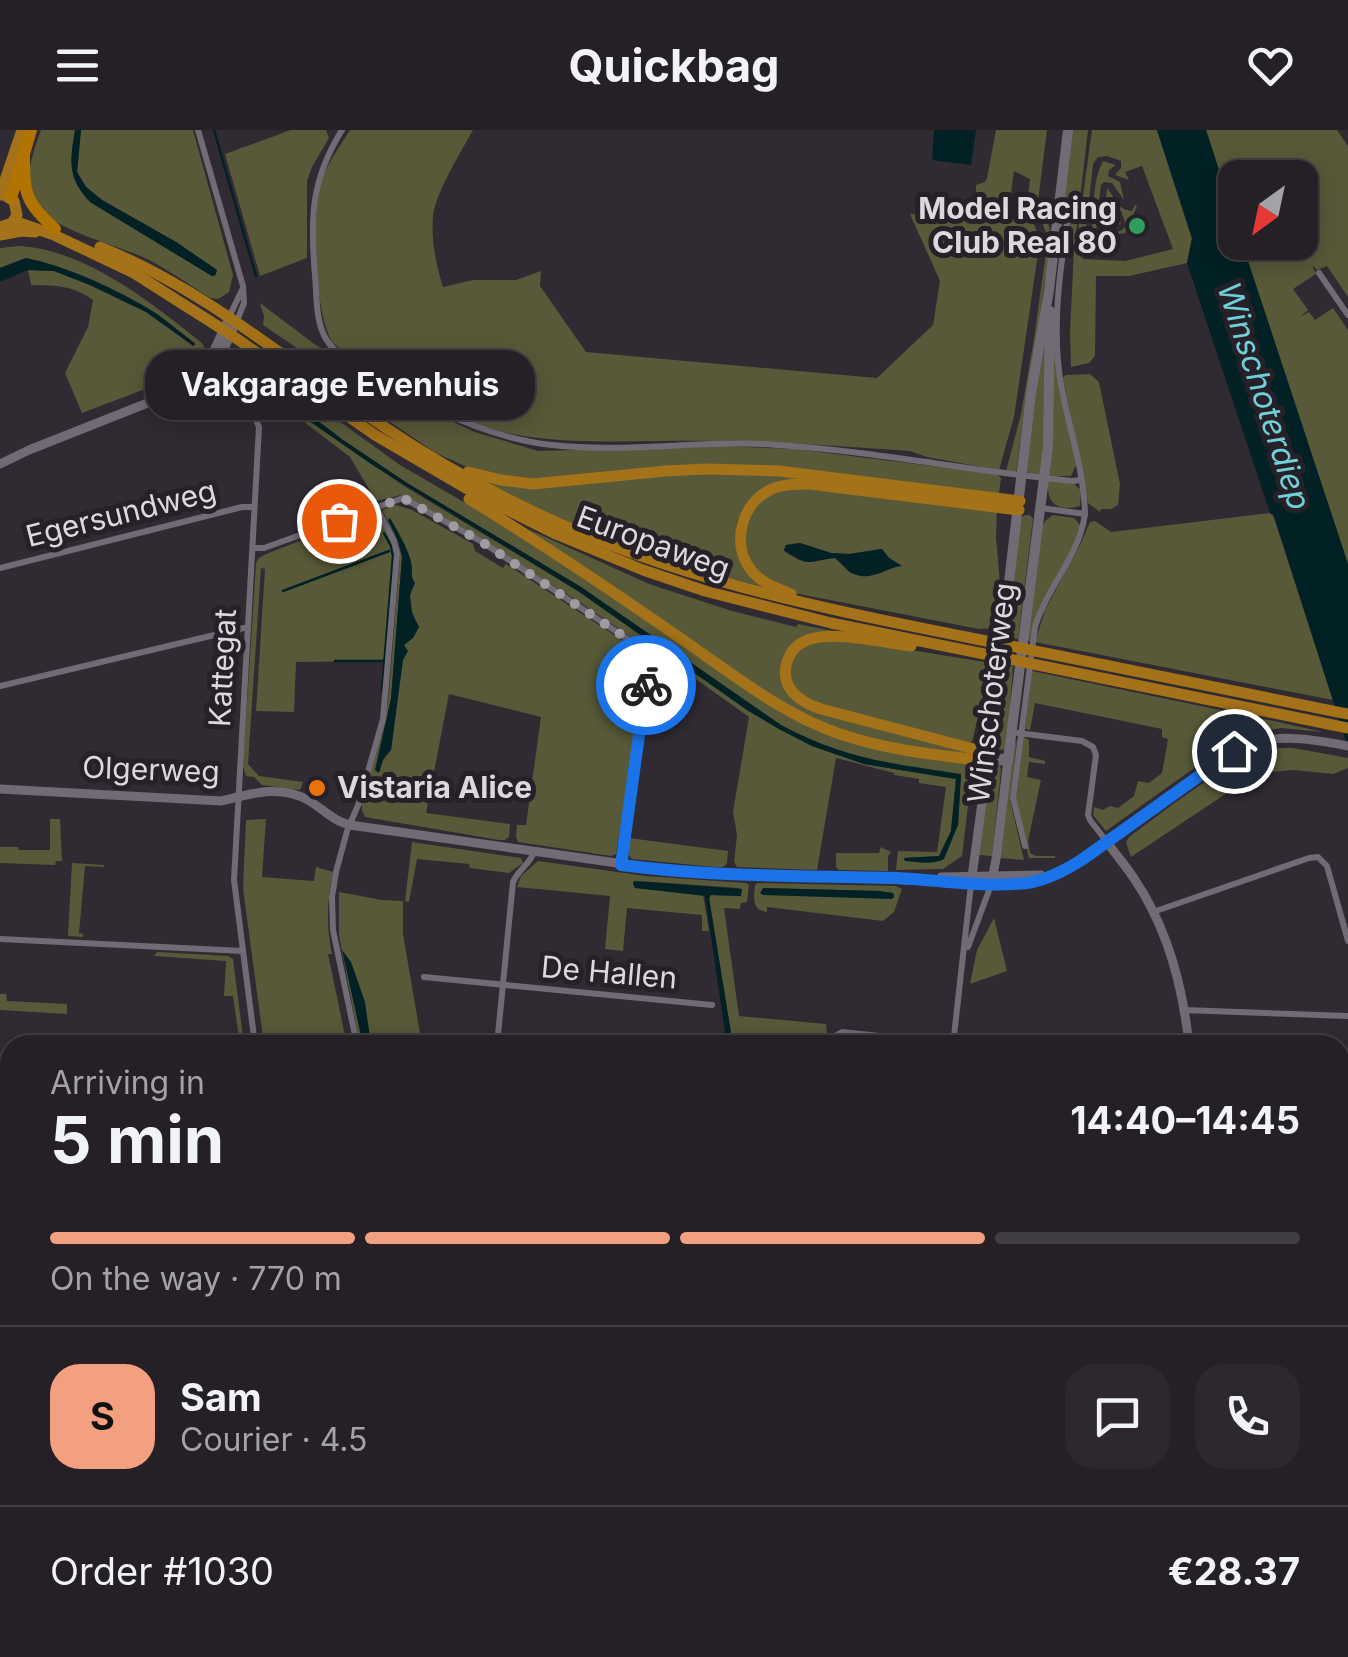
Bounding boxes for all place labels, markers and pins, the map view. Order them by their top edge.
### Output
place label: Model Racing Club Real 80 [918,190,1117,260]
marker: Model Racing Club Real 80 [1126,215,1148,237]
callout: Vakgarage Evenhuis [144,351,534,421]
pin [297,479,382,564]
pin [1192,709,1277,794]
place label: Vistaria Alice [337,769,532,805]
marker: Vistaria Alice [306,777,328,799]

